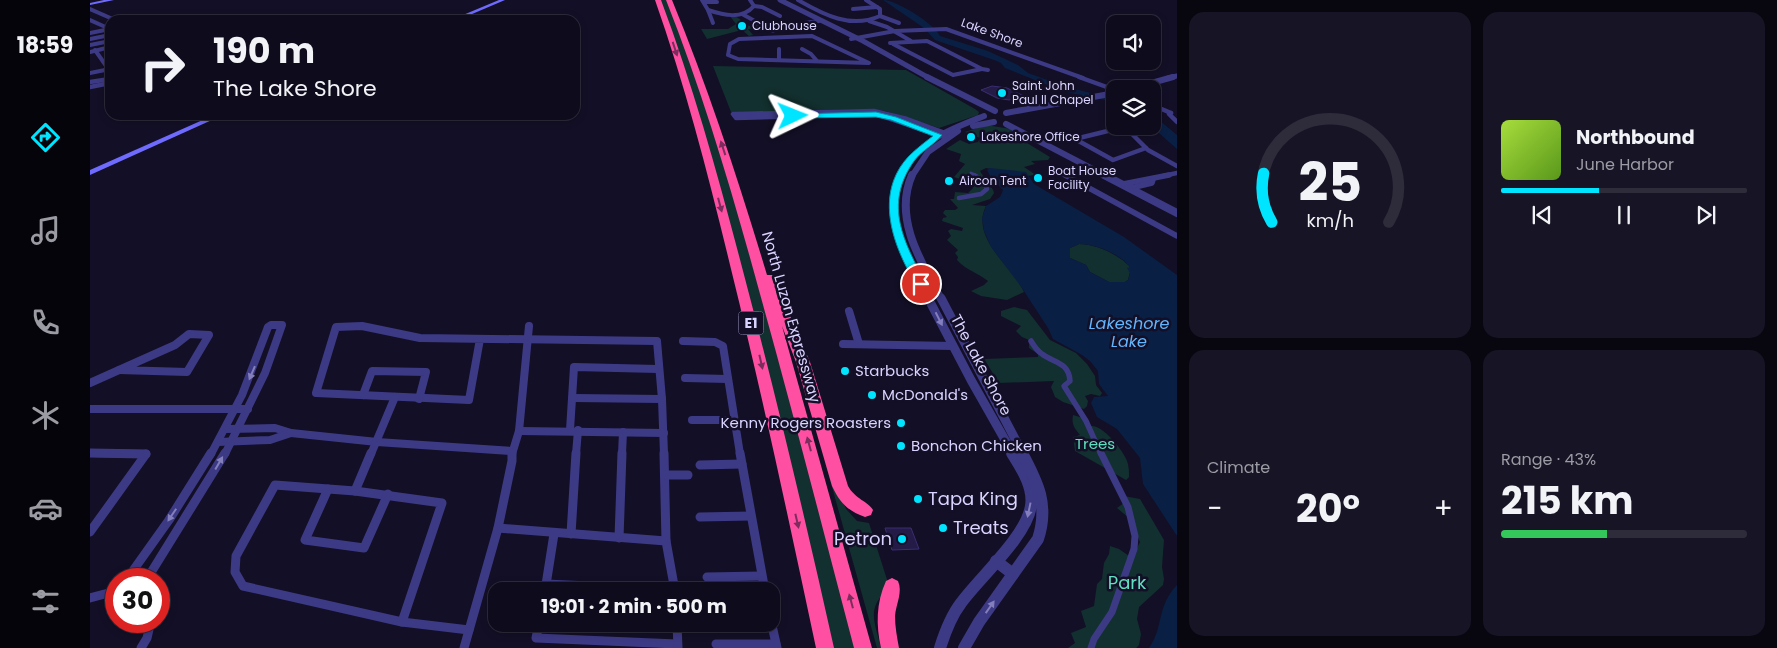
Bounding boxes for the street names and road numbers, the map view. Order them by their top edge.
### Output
street label: Lake Shore [959,14,1025,52]
street label: North Luzon Expressway [757,229,826,406]
street label: The Lake Shore [946,311,1017,419]
road number: E1 [738,312,764,334]

